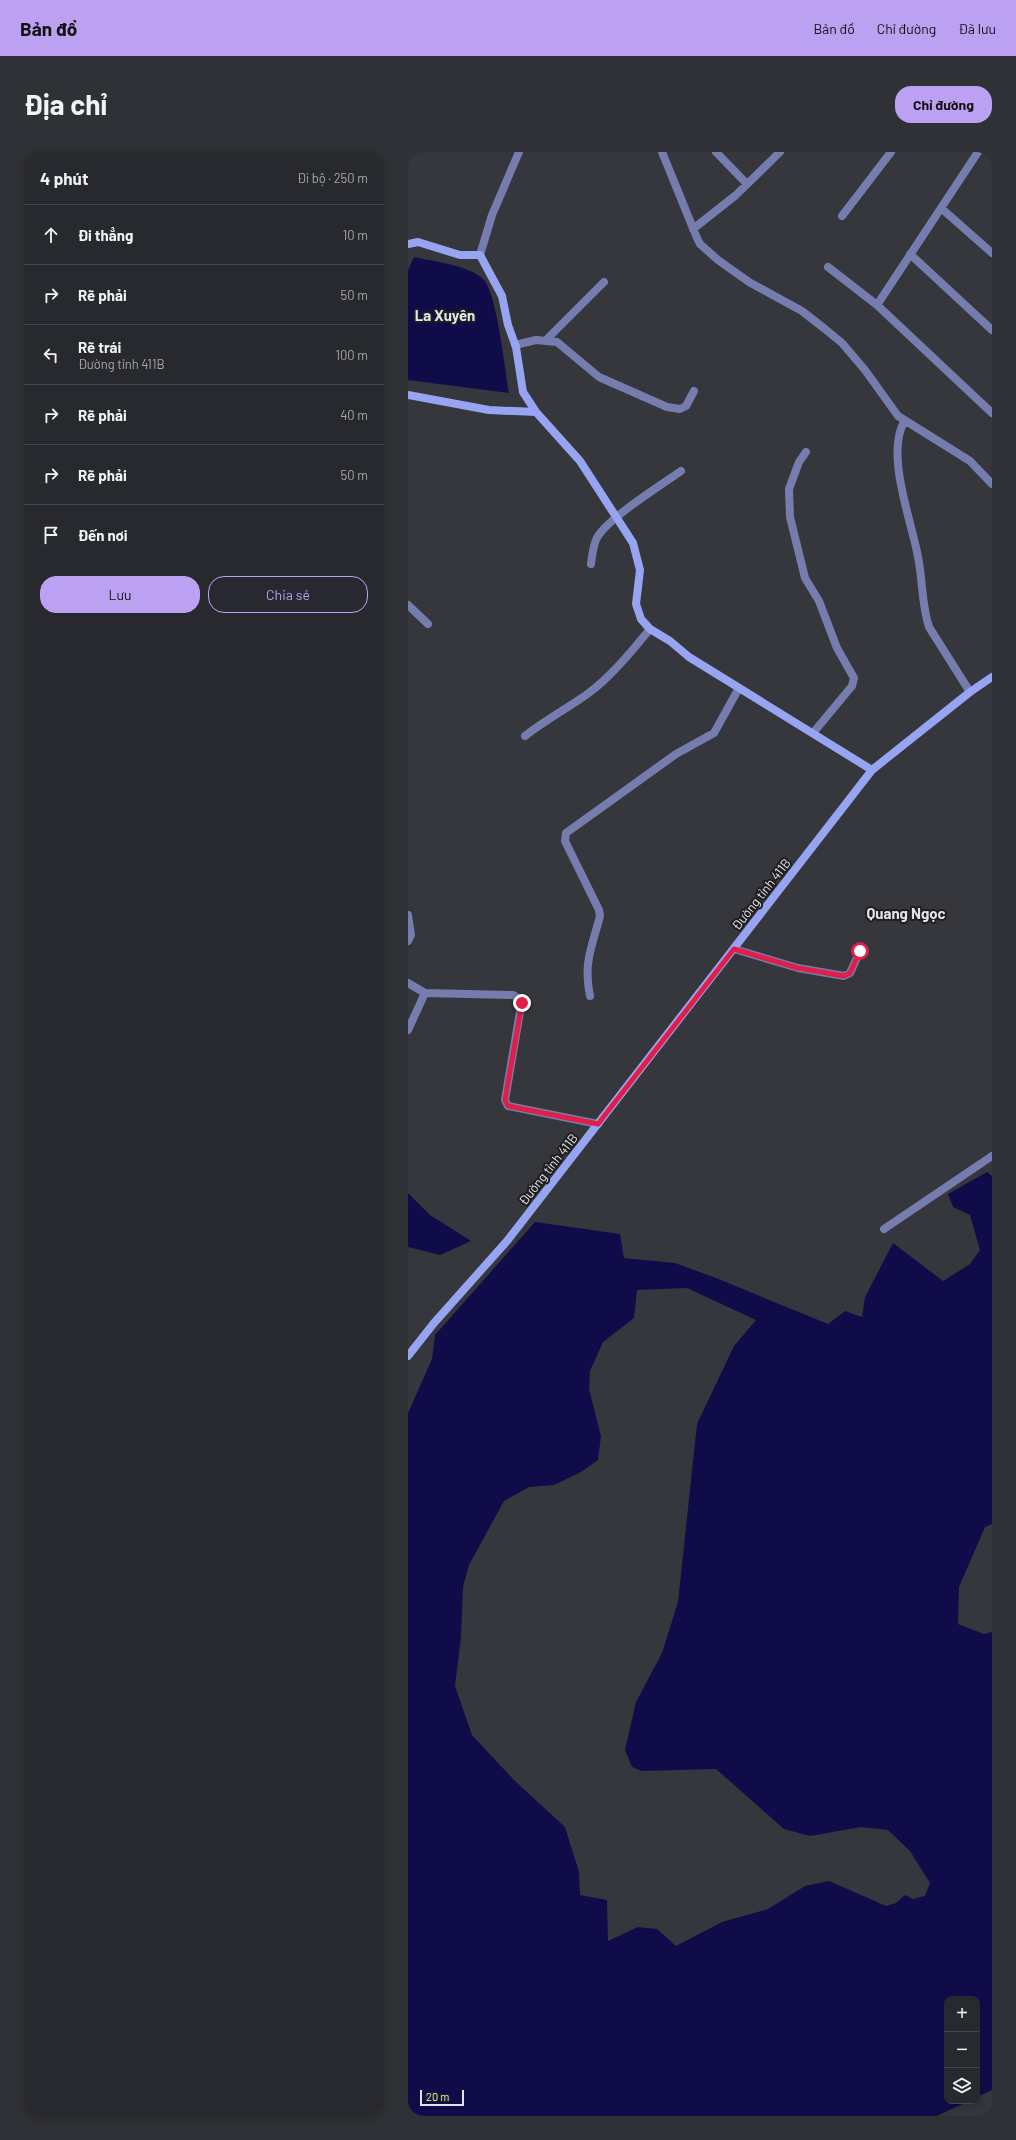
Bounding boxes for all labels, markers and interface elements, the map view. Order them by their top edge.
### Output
text: Bản đồ [20,17,77,40]
text: Bản đồ [813,20,855,37]
text: Chỉ đường [877,20,936,37]
text: Đã lưu [958,20,996,37]
button: Chỉ đường [895,86,992,123]
text: Địa chỉ [24,87,107,121]
text: 4 phút [40,168,88,188]
text: Đi bộ · 250 m [297,170,368,186]
icon: ahead [40,224,62,246]
text: Đi thẳng [78,226,133,244]
text: 10 m [343,227,368,243]
icon: right [40,284,62,306]
text: Rẽ phải [78,286,127,304]
text: 50 m [341,287,368,303]
district label: La Xuyên [415,306,475,324]
text: Rẽ trái [78,338,121,356]
icon: left [40,344,62,366]
text: 100 m [335,347,368,363]
text: Đường tỉnh 411B [78,356,165,372]
icon: right [40,404,62,426]
text: Rẽ phải [78,406,127,424]
text: 40 m [340,407,368,423]
icon: right [40,464,62,486]
text: Rẽ phải [78,466,127,484]
text: 50 m [341,467,368,483]
icon: arrive [40,524,62,546]
text: Đến nơi [78,526,128,544]
button: Lưu [40,576,200,613]
button: Chia sẻ [208,576,368,613]
street label: Đường tỉnh 411B [728,855,794,933]
district label: Quang Ngọc [866,904,946,922]
route start [851,942,869,960]
route end [513,994,531,1012]
street label: Đường tỉnh 411B [515,1130,581,1208]
map controls [944,1996,980,2104]
button: + [944,1996,980,2032]
button: − [944,2032,980,2068]
button: layers [944,2068,980,2104]
scale bar [420,2088,464,2107]
text: 20 m [426,2090,449,2103]

